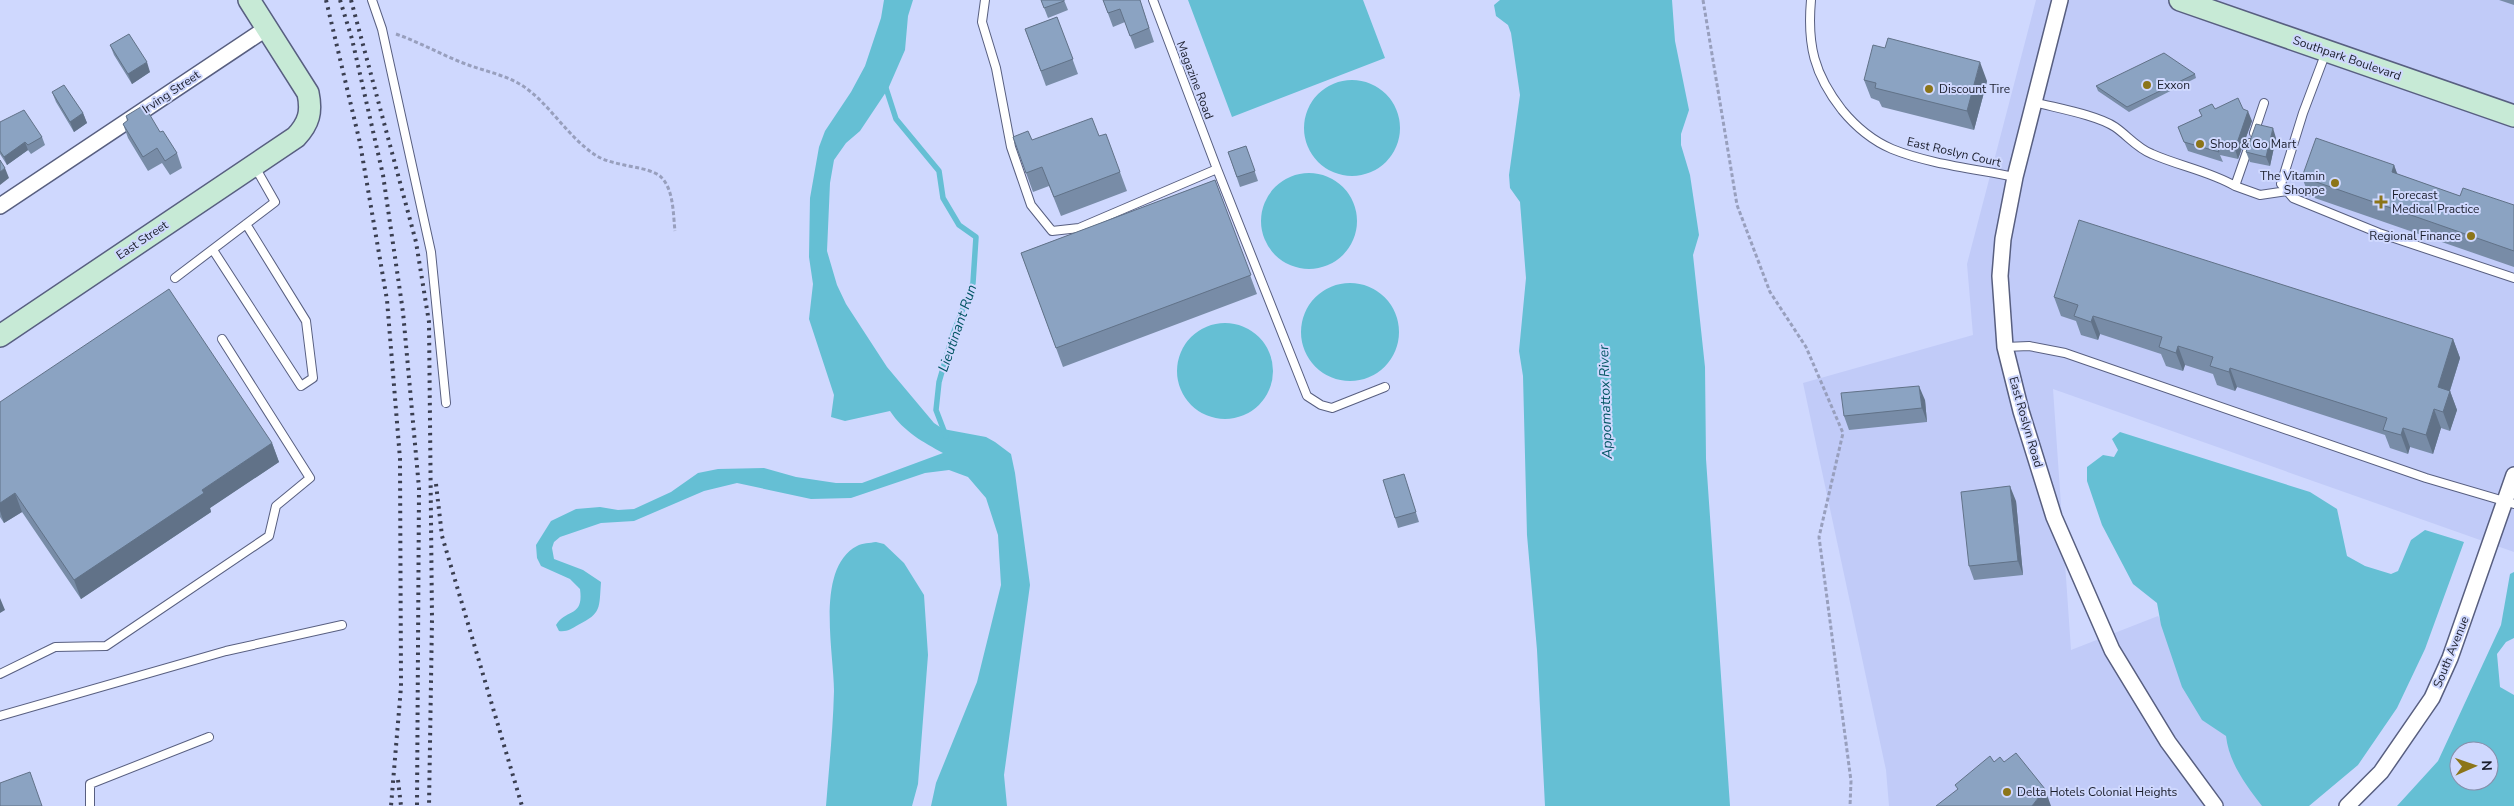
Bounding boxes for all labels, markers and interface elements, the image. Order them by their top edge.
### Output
street label: Southpark Boulevard [2291,32,2403,84]
street label: Magazine Road [1173,39,1217,121]
street label: Irving Street [139,66,204,117]
place label: Exxon [2157,77,2190,93]
marker: Exxon [2141,79,2153,91]
place label: Discount Tire [1939,81,2010,97]
marker: Discount Tire [1923,83,1935,95]
street label: East Roslyn Court [1905,133,2003,171]
place label: Shop & Go Mart [2210,136,2297,152]
marker: Shop & Go Mart [2194,138,2206,150]
place label: The Vitamin Shoppe [2260,168,2325,198]
marker: The Vitamin Shoppe [2329,177,2341,189]
place label: Forecast Medical Practice [2392,187,2479,217]
marker: Forecast Medical Practice [2374,195,2388,209]
street label: East Street [113,216,172,263]
place label: Regional Finance [2369,228,2461,244]
marker: Regional Finance [2465,230,2477,242]
water label: Lieutinant Run [934,282,981,374]
water label: Appomattox River [1594,344,1617,460]
street label: East Roslyn Road [2005,375,2047,469]
street label: South Avenue [2429,614,2473,690]
north arrow [2449,741,2499,791]
text: N [2477,760,2496,771]
place label: Delta Hotels Colonial Heights [2017,784,2177,800]
marker: Delta Hotels Colonial Heights [2001,786,2013,798]

